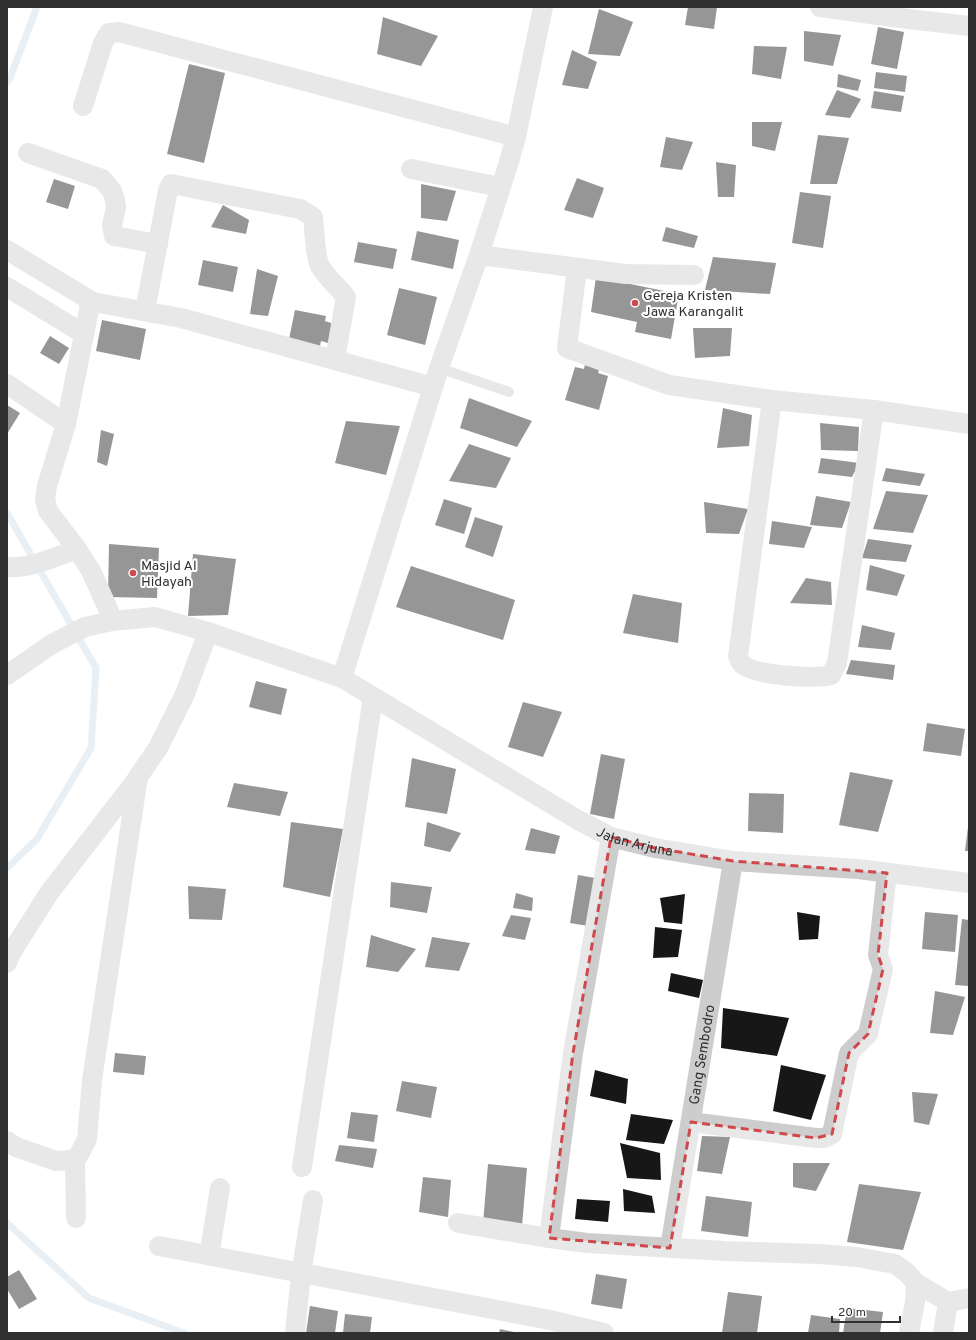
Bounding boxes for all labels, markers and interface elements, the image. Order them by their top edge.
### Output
place label: Gereja Kristen Jawa Karangalit [643,288,744,321]
marker: Gereja Kristen Jawa Karangalit [630,298,640,308]
place label: Masjid Al Hidayah [141,558,197,591]
marker: Masjid Al Hidayah [128,568,138,578]
street label: Jalan Arjuna [593,824,674,861]
street label: Gang Sembodro [686,1003,720,1106]
scale bar [832,1298,900,1324]
text: 20 m [838,1305,866,1321]

